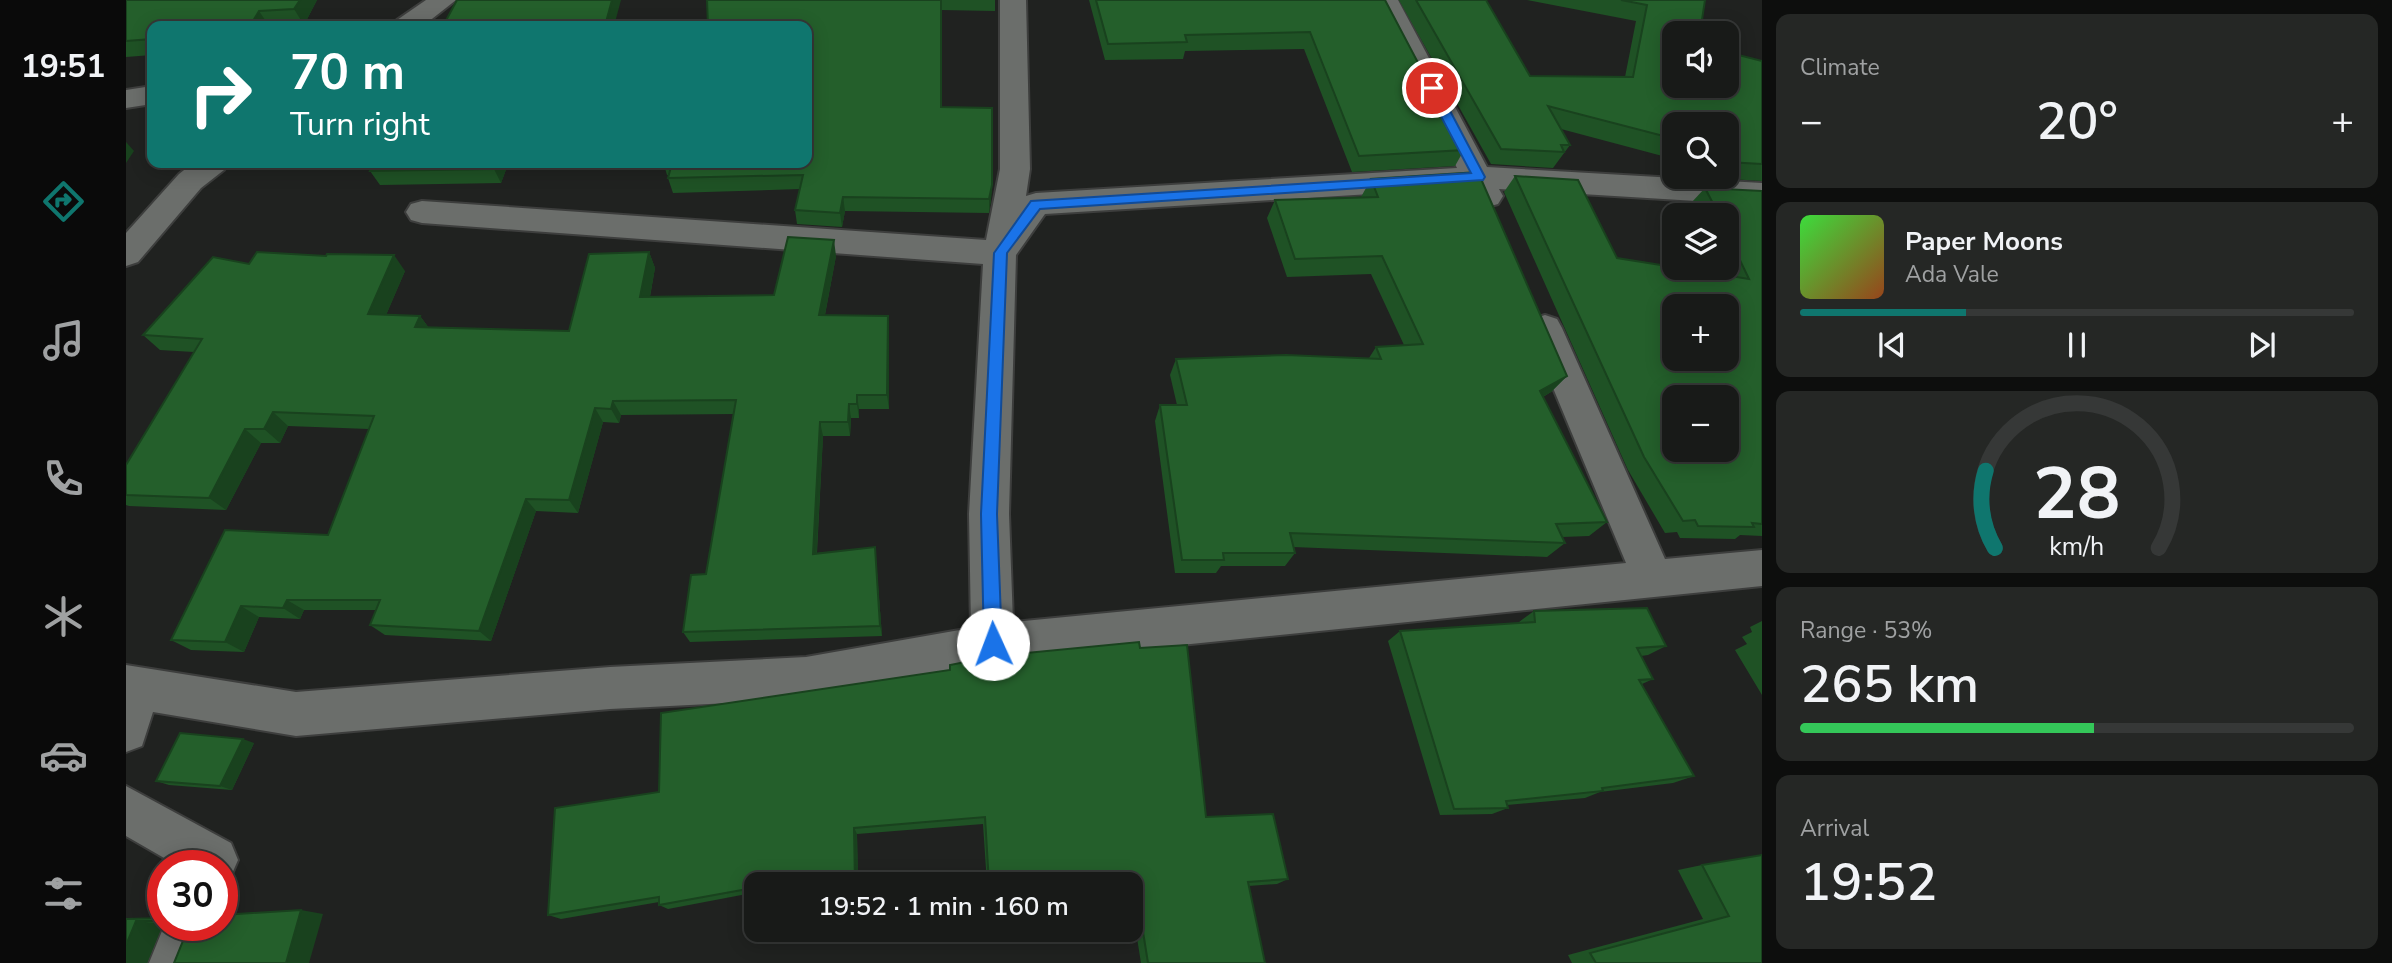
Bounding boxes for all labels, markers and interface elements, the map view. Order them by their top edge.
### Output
map controls [1662,21,1739,462]
button: sound [1662,21,1739,98]
text: 70 m [290,39,405,106]
text: 19:51 [21,45,105,88]
icon: right [175,49,266,140]
text: Climate [1800,52,1880,83]
pin [1402,58,1462,118]
icon: arrive [1413,69,1451,107]
text: 20° [2036,86,2118,157]
text: − [1800,96,1823,147]
text: + [2331,96,2354,147]
text: Turn right [290,103,430,146]
button: search [1662,112,1739,189]
icon: directions [39,177,88,226]
button: layers [1662,203,1739,280]
text: Paper Moons [1905,224,2063,259]
text: Ada Vale [1905,259,1999,290]
button: + [1662,294,1739,371]
icon: music [39,316,88,365]
icon: previous [1873,326,1911,364]
icon: pause [2058,326,2096,364]
icon: next [2243,326,2281,364]
button: − [1662,385,1739,462]
text: 28 [2033,444,2121,544]
icon: phone [39,454,88,503]
text: km/h [2049,529,2105,563]
icon: climate [39,592,88,641]
position arrow [956,607,1030,681]
text: Range · 53% [1800,615,1932,646]
text: 265 km [1800,649,1979,720]
icon: car [39,731,88,780]
text: Arrival [1800,813,1869,844]
text: 19:52 [1800,847,1937,918]
speed limit sign: 30 [147,850,238,941]
icon: filters [39,869,88,918]
text: 19:52 · 1 min · 160 m [818,889,1069,924]

